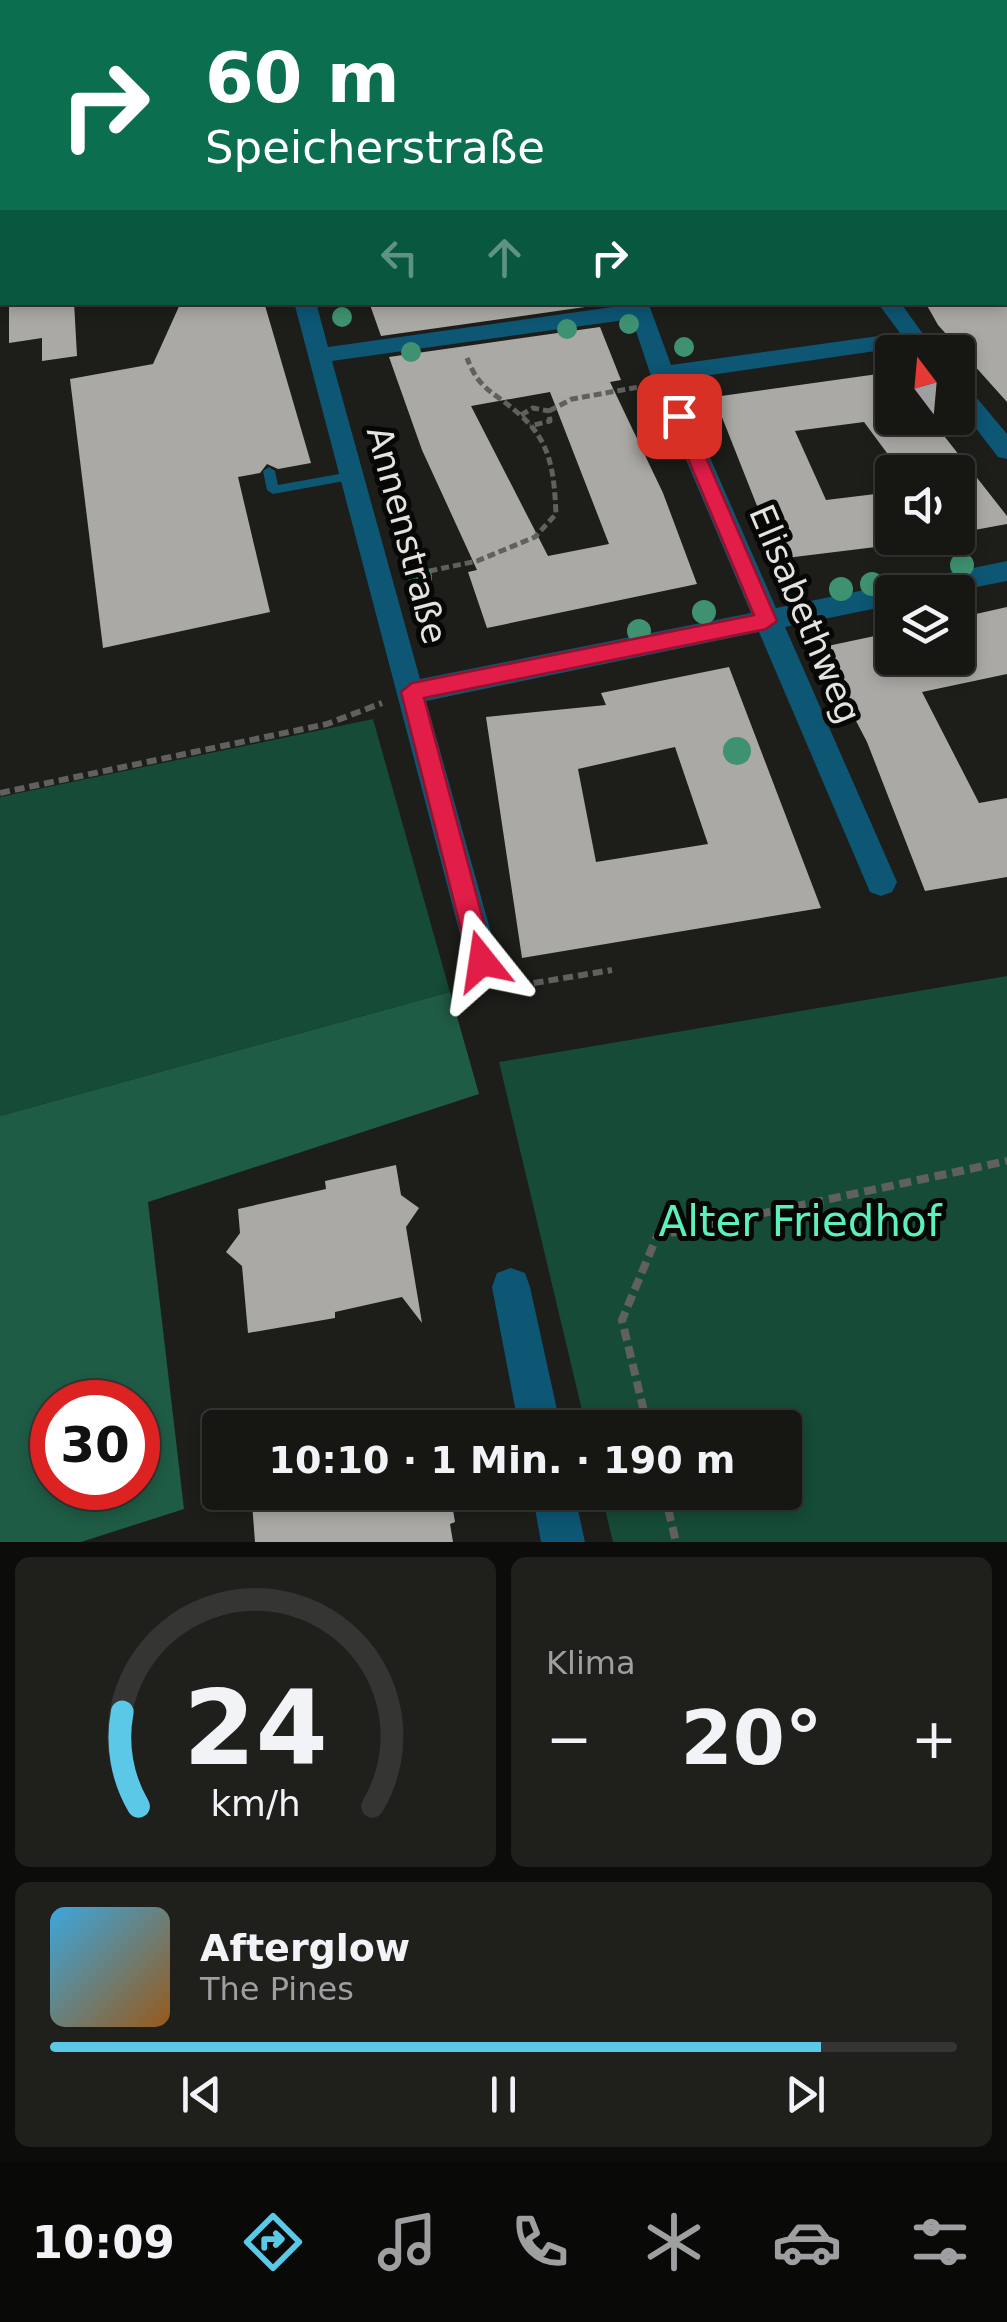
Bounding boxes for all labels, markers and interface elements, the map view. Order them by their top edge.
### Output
text: 60 m [205,37,400,119]
icon: right [40,40,170,170]
text: Speicherstraße [205,121,545,174]
icon: left [372,230,427,285]
icon: ahead [477,230,532,285]
icon: right [582,230,637,285]
north arrow [875,335,975,435]
map controls [875,335,975,675]
pin [637,374,722,459]
icon: arrive [652,389,707,444]
street label: Annenstraße [359,422,455,648]
button: sound [875,455,975,555]
street label: Elisabethweg [741,499,869,729]
button: layers [875,575,975,675]
position arrow [430,909,534,1013]
park label: Alter Friedhof [659,1197,943,1246]
speed limit sign: 30 [30,1380,160,1510]
text: 10:10 · 1 Min. · 190 m [269,1438,735,1482]
text: Klima [546,1644,636,1682]
text: 24 [183,1667,328,1789]
text: 20° [681,1694,822,1782]
text: − [546,1707,592,1771]
text: + [911,1707,957,1771]
text: km/h [210,1783,301,1824]
text: Afterglow [200,1926,410,1970]
text: The Pines [200,1970,354,2008]
icon: previous [174,2067,229,2122]
icon: pause [476,2067,531,2122]
icon: next [778,2067,833,2122]
icon: directions [238,2207,308,2277]
icon: music [372,2207,442,2277]
icon: phone [505,2207,575,2277]
icon: climate [639,2207,709,2277]
icon: car [772,2207,842,2277]
icon: filters [905,2207,975,2277]
text: 10:09 [32,2216,175,2269]

